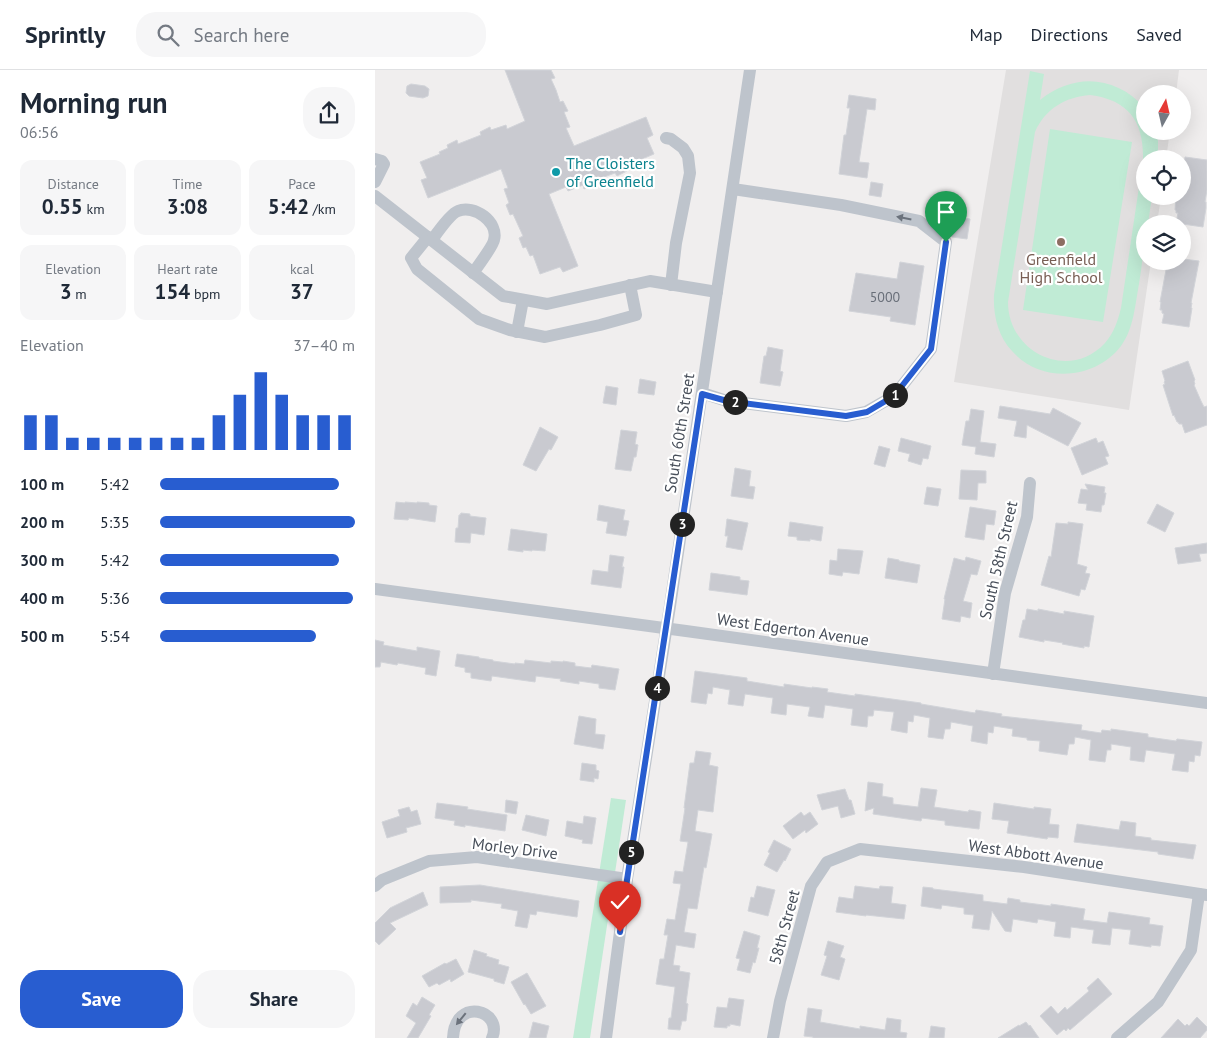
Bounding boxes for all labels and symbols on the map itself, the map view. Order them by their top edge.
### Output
north arrow [1136,85,1191,140]
place label: The Cloisters of Greenfield [566,153,655,191]
marker: The Cloisters of Greenfield [550,166,562,178]
pin [925,191,967,242]
one-way arrow [896,213,912,221]
marker: Greenfield High School [1055,236,1067,248]
place label: Greenfield High School [1020,249,1103,287]
house number: 5000 [870,288,901,306]
street label: South 60th Street [660,371,698,494]
pin: 1 [883,382,907,408]
pin: 2 [723,390,747,414]
street label: South 58th Street [975,498,1021,621]
pin: 3 [669,512,695,536]
street label: West Edgerton Avenue [716,608,870,650]
pin: 4 [645,676,669,700]
street label: Morley Drive [471,833,559,863]
street label: West Abbott Avenue [967,835,1105,873]
pin: 5 [619,840,643,864]
pin [599,881,641,932]
street label: 58th Street [764,887,804,967]
one-way arrow [455,1013,466,1026]

